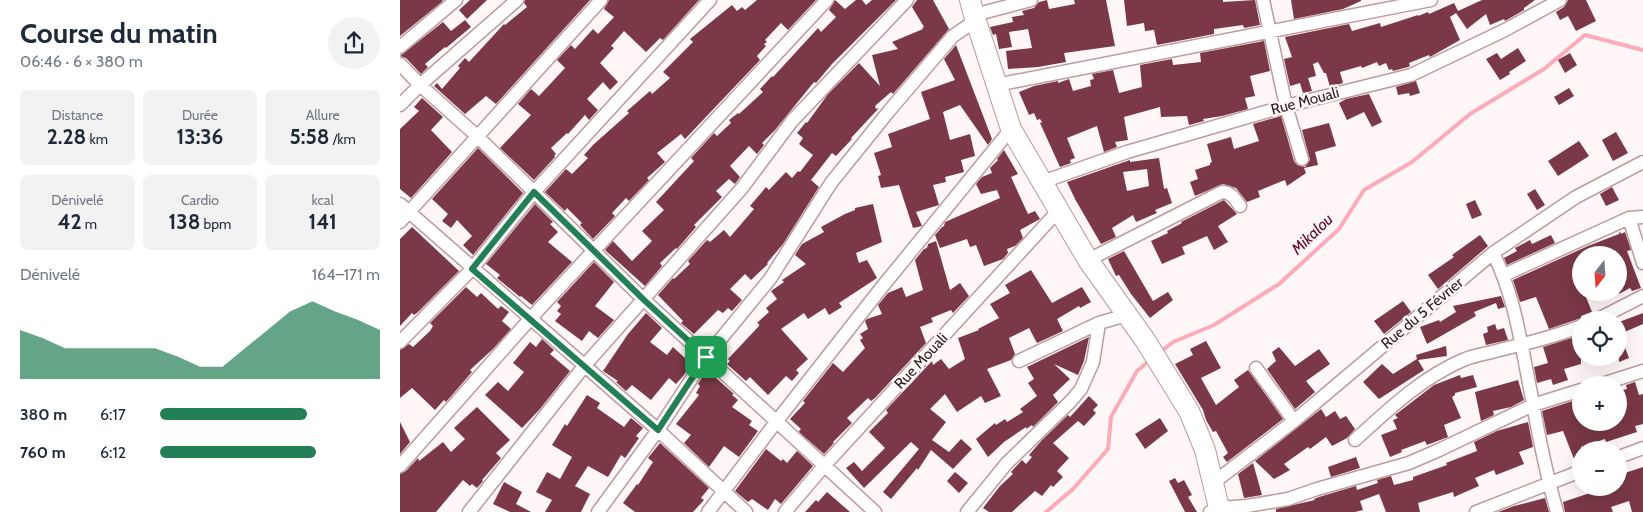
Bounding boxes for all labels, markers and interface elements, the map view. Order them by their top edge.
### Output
text: Course du matin [20,16,218,50]
button: share [328,17,380,69]
text: 06:46 · 6 × 380 m [20,52,143,71]
street label: Rue Mouali [1269,83,1341,119]
text: Distance [52,106,103,124]
text: Durée [182,106,218,124]
text: Allure [306,106,340,124]
text: 2.28 [47,124,86,149]
text: 13:36 [177,124,223,149]
text: 5:58 [290,124,329,149]
text: km [86,130,108,148]
text: /km [329,130,356,148]
text: Dénivelé [51,191,104,209]
text: Cardio [181,191,219,209]
text: kcal [311,191,334,209]
text: 42 [58,209,82,234]
text: 138 [169,209,200,234]
text: 141 [308,209,337,234]
water label: Mikalou [1287,210,1337,259]
text: m [82,215,97,233]
text: bpm [200,215,231,233]
north arrow [1572,246,1628,301]
map controls [1572,246,1627,496]
text: Dénivelé [20,265,80,284]
text: 164–171 m [312,265,380,284]
street label: Rue du 5 Février [1377,273,1467,352]
button: locate [1572,311,1627,366]
street label: Rue Mouali [891,329,951,393]
pin [685,336,727,378]
icon: arrive [692,343,720,371]
button: + [1572,376,1627,431]
text: 380 m [20,405,67,424]
text: 6:17 [100,405,126,424]
button: − [1572,441,1627,496]
text: 760 m [20,443,66,462]
text: 6:12 [100,443,126,462]

